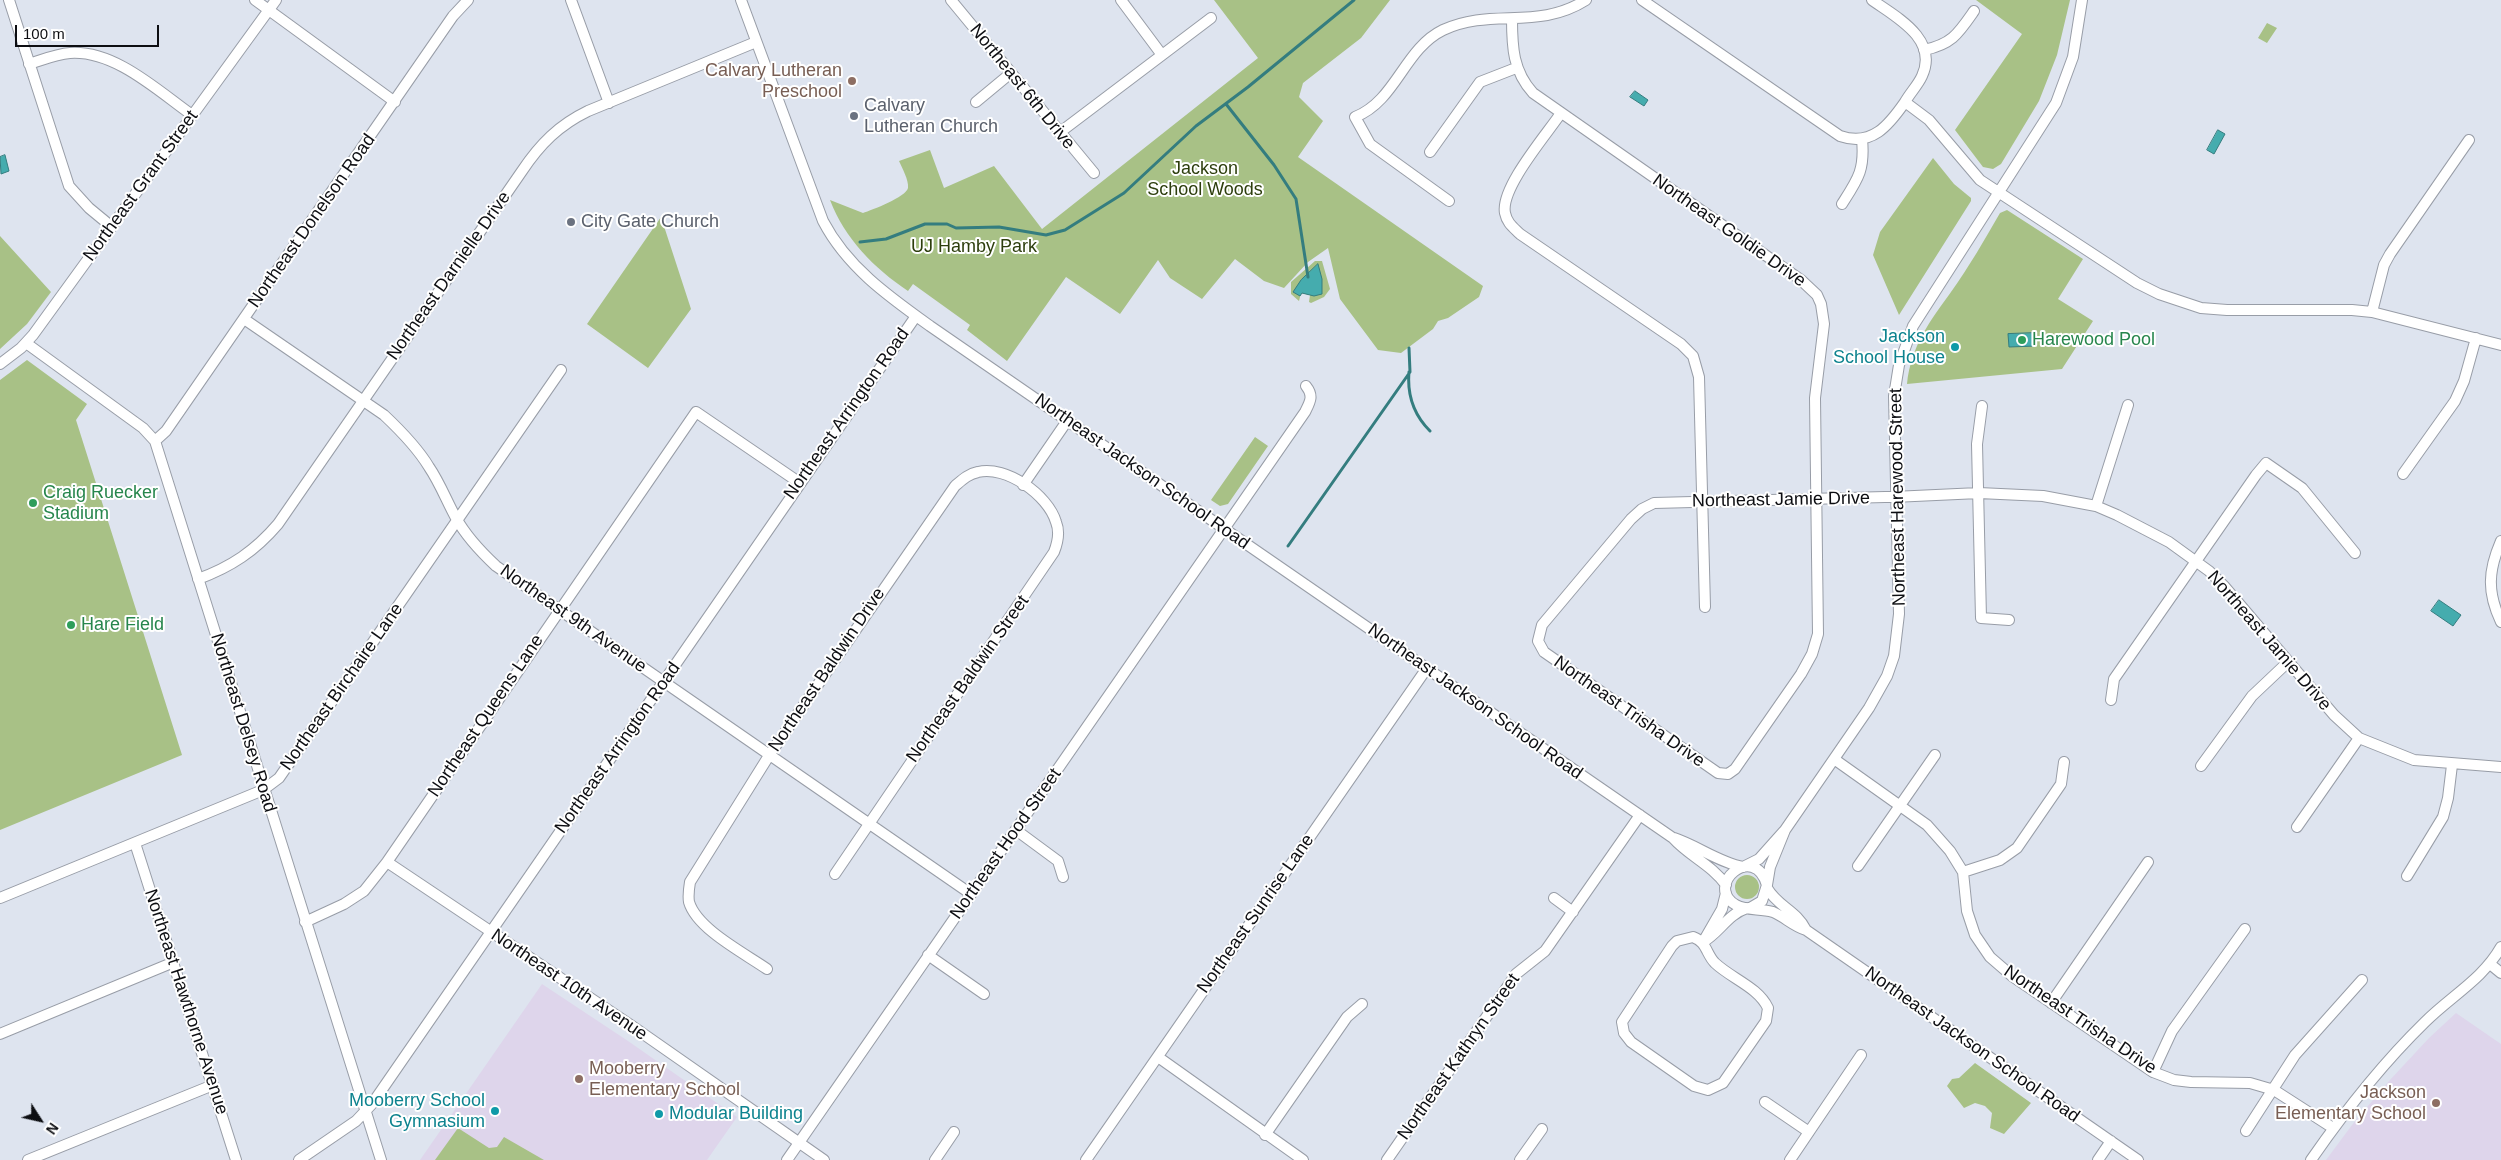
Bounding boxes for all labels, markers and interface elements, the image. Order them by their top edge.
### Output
scale bar [18,15,161,47]
street label: Northeast 6th Drive [965,20,1079,154]
text: 100 m [23,25,65,42]
place label: Calvary Lutheran Preschool [705,60,842,102]
marker: Calvary Lutheran Preschool [846,75,858,87]
place label: Calvary Lutheran Church [864,95,998,138]
street label: Northeast Grant Street [79,106,203,266]
marker: Calvary Lutheran Church [848,110,860,122]
street label: Northeast Donelson Road [244,130,380,312]
park label: Jackson School Woods [1147,158,1263,200]
street label: Northeast Goldie Drive [1648,170,1810,292]
street label: Northeast Darnielle Drive [382,187,516,365]
place label: City Gate Church [581,211,719,233]
marker: City Gate Church [565,216,577,228]
park label: UJ Hamby Park [911,236,1037,258]
street label: Northeast Arrington Road [780,324,914,504]
place label: Jackson School House [1833,326,1945,368]
place label: Harewood Pool [2032,329,2155,351]
marker: Harewood Pool [2016,334,2028,346]
marker: Jackson School House [1949,341,1961,353]
street label: Northeast Harewood Street [1885,388,1911,606]
street label: Northeast Jackson School Road [1030,389,1254,555]
place label: Craig Ruecker Stadium [43,482,158,524]
street label: Northeast Jamie Drive [1692,488,1870,512]
marker: Craig Ruecker Stadium [27,497,39,509]
street label: Northeast 9th Avenue [496,560,650,678]
street label: Northeast Jamie Drive [2202,567,2336,715]
street label: Northeast Baldwin Drive [764,584,890,756]
street label: Northeast Baldwin Street [902,591,1034,767]
street label: Northeast Birchaire Lane [276,599,408,775]
place label: Hare Field [81,614,164,636]
marker: Hare Field [65,619,77,631]
street label: Northeast Jackson School Road [1363,619,1587,785]
street label: Northeast Delsey Road [205,631,281,815]
street label: Northeast Queens Lane [424,631,548,801]
street label: Northeast Trisha Drive [1549,652,1709,772]
street label: Northeast Arrington Road [551,658,685,838]
street label: Northeast Hood Street [946,764,1066,924]
street label: Northeast Sunrise Lane [1193,830,1319,998]
street label: Northeast Hawthorne Avenue [139,887,233,1117]
street label: Northeast 10th Avenue [487,925,651,1045]
street label: Northeast Trisha Drive [2000,961,2160,1079]
street label: Northeast Jackson School Road [1860,962,2084,1128]
street label: Northeast Kathryn Street [1393,970,1525,1144]
place label: Mooberry Elementary School [589,1058,740,1100]
marker: Mooberry Elementary School [573,1073,585,1085]
place label: Jackson Elementary School [2275,1082,2426,1124]
place label: Mooberry School Gymnasium [349,1090,485,1132]
north arrow [15,1095,65,1145]
marker: Jackson Elementary School [2430,1097,2442,1109]
place label: Modular Building [669,1103,803,1125]
marker: Mooberry School Gymnasium [489,1105,501,1117]
marker: Modular Building [653,1108,665,1120]
text: N [43,1120,62,1137]

